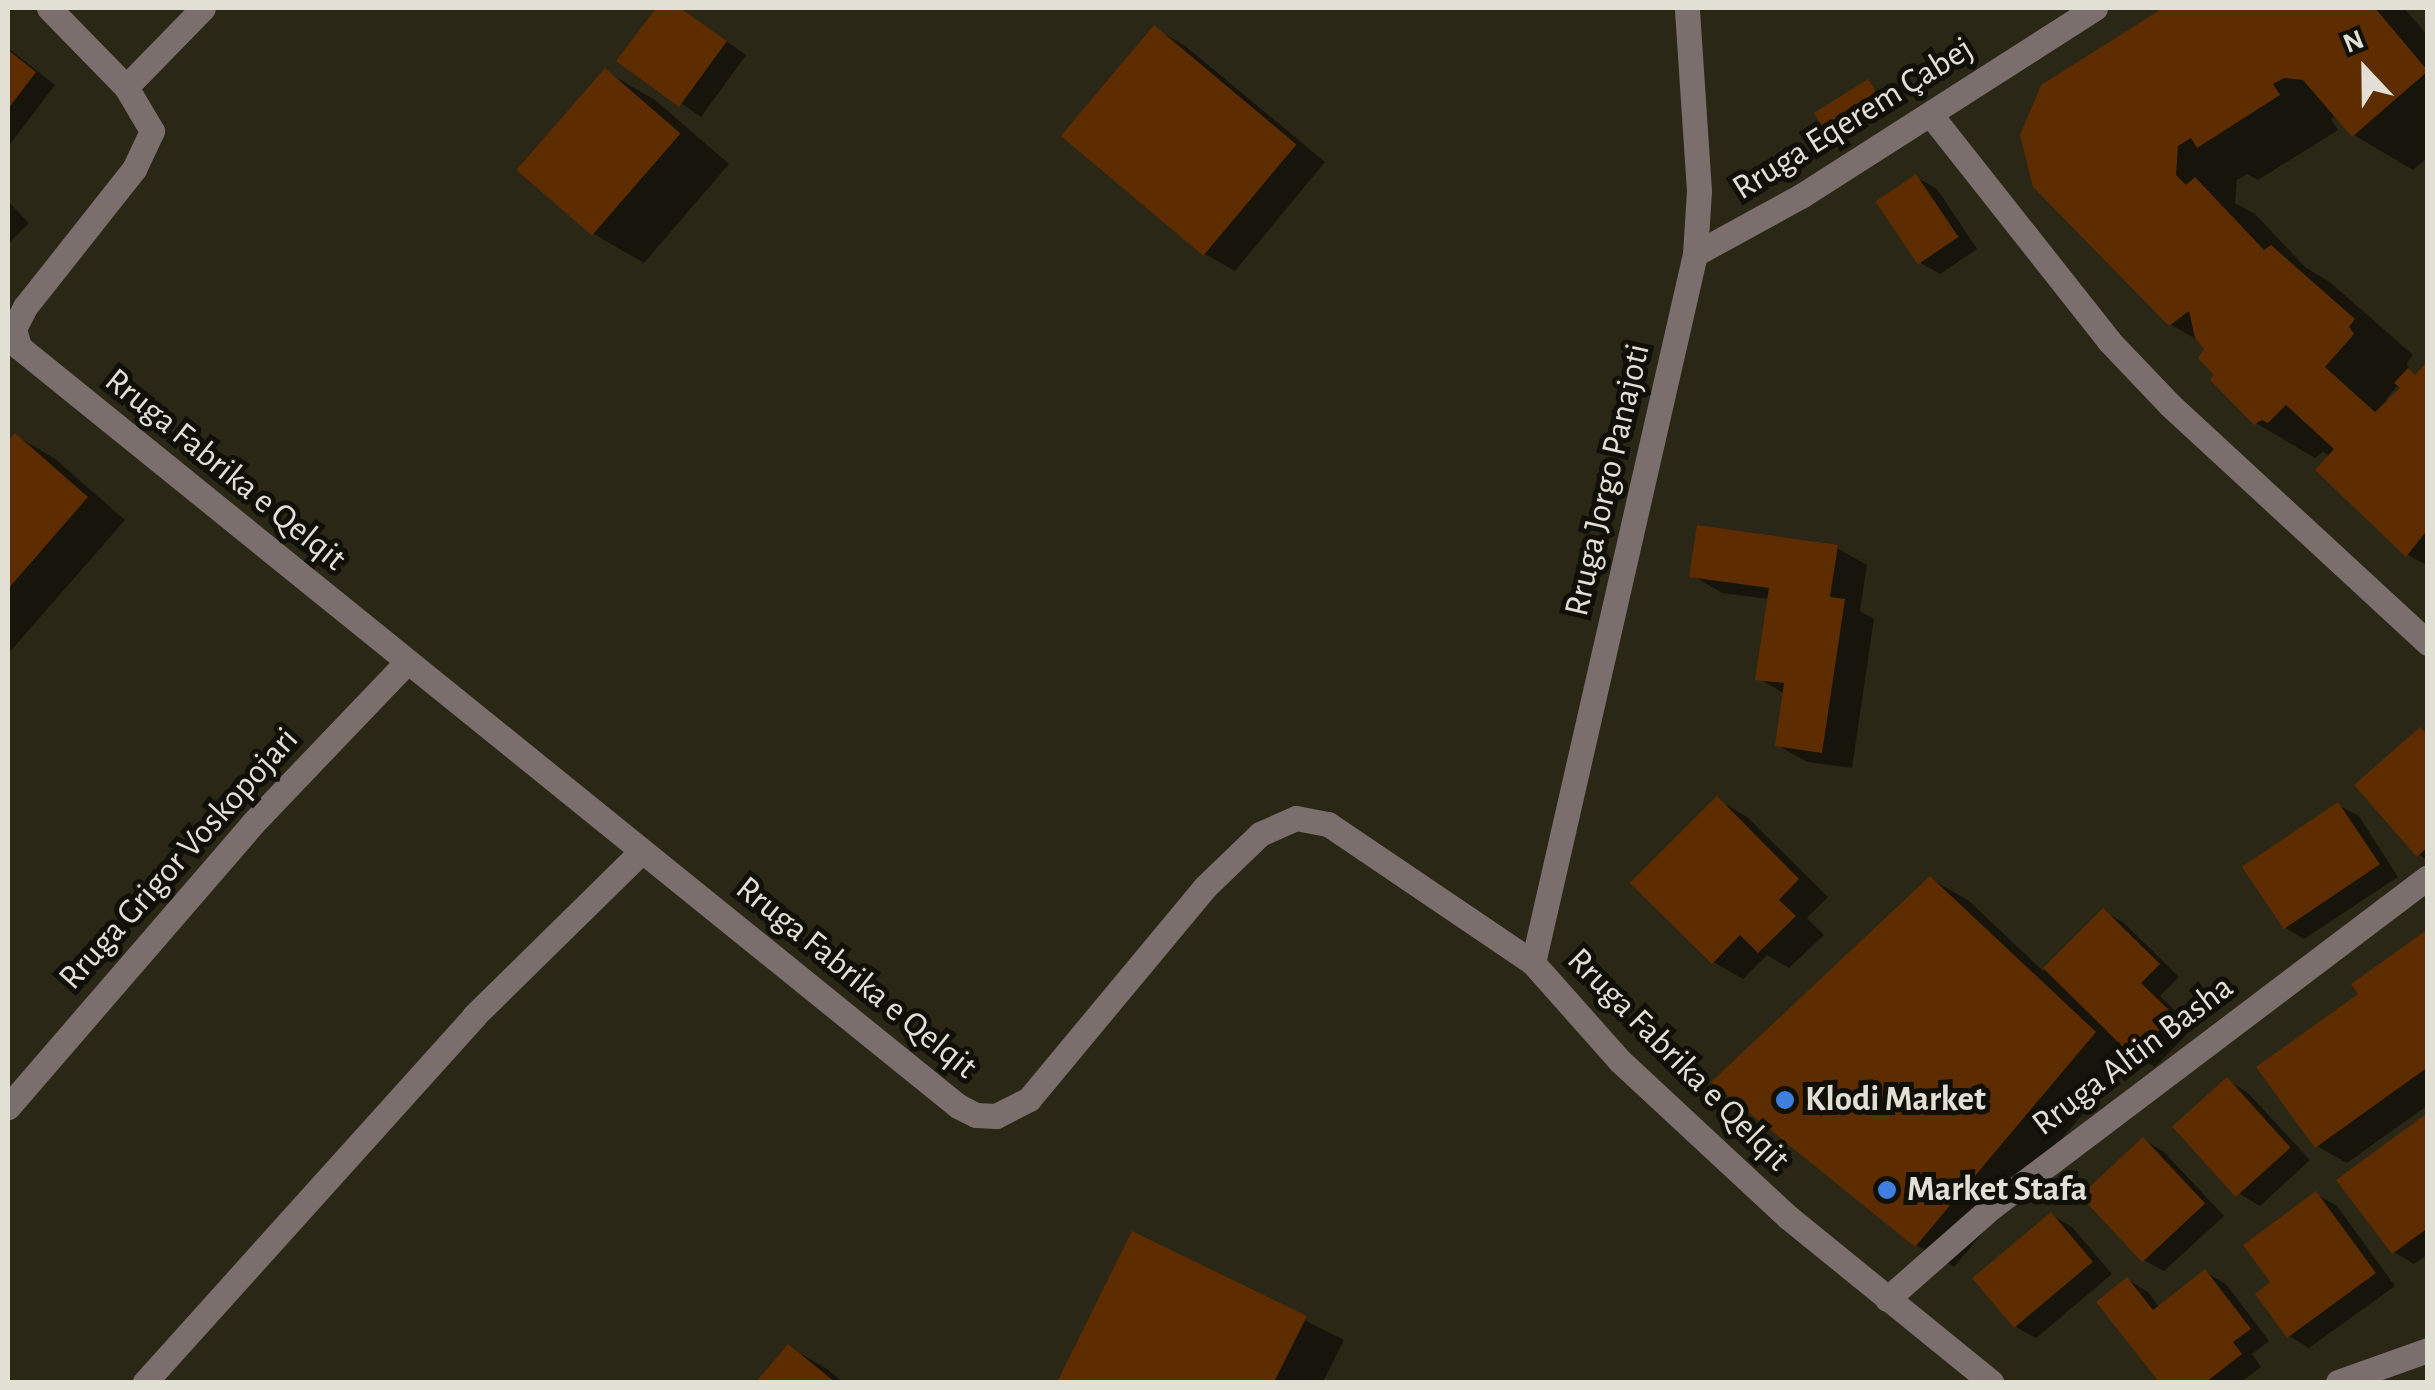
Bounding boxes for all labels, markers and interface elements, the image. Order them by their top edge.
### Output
north arrow [2315,20,2415,120]
text: N [2339,26,2368,59]
street label: Rruga Eqerem Çabej [1725,28,1981,210]
street label: Rruga Jorgo Panajoti [1556,340,1660,620]
street label: Rruga Fabrika e Qelqit [96,360,354,580]
street label: Rruga Grigor Voskopojari [50,719,308,999]
street label: Rruga Fabrika e Qelqit [727,868,985,1088]
street label: Rruga Fabrika e Qelqit [1558,940,1798,1180]
street label: Rruga Altin Basha [2024,967,2242,1145]
place label: Klodi Market [1805,1079,1986,1121]
marker: Klodi Market [1774,1089,1796,1111]
place label: Market Stafa [1907,1169,2087,1211]
marker: Market Stafa [1876,1179,1898,1201]

